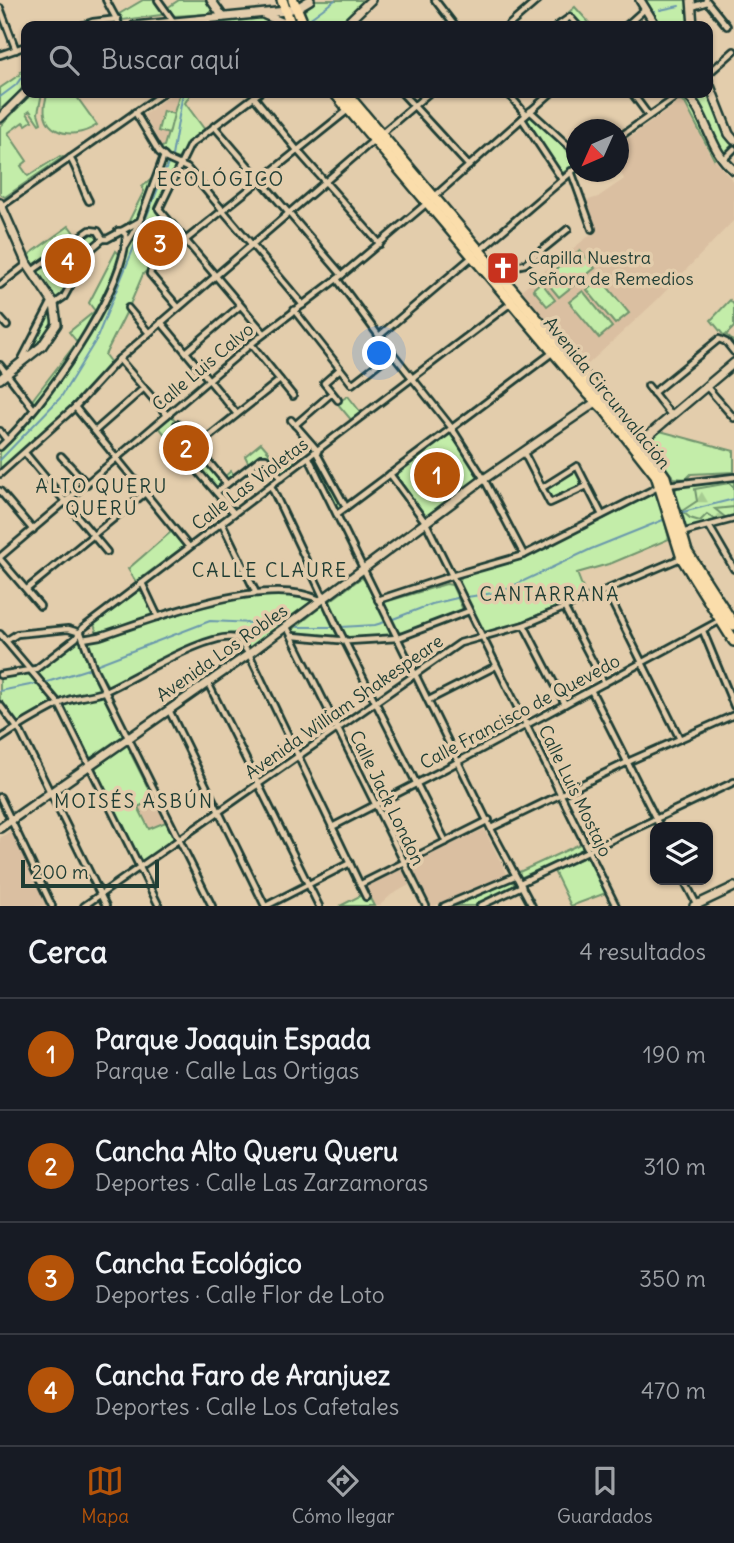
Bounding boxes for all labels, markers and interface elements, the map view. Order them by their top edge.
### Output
search box [21,21,713,98]
icon: search [45,41,83,79]
text: Buscar aquí [101,43,240,76]
north arrow [566,119,629,182]
district label: ECOLÓGICO [157,167,285,191]
pin: 3 [137,217,183,269]
pin: 4 [45,235,91,287]
place label: Capilla Nuestra Señora de Remedios [528,246,694,290]
church icon: Capilla Nuestra Señora de Remedios [484,249,522,287]
street label: Avenida Circunvalación [539,312,676,474]
street label: Calle Luis Calvo [147,317,258,416]
your location [362,336,396,370]
pin: 2 [163,422,209,474]
street label: Calle Las Violetas [187,432,313,535]
pin: 1 [414,449,460,501]
district label: ALTO QUERU QUERU [36,474,168,520]
district label: CALLE CLAURE [192,558,348,582]
district label: CANTARRANA [480,582,620,606]
street label: Avenida Los Robles [152,599,292,706]
street label: Avenida William Shakespeare [240,629,447,784]
street label: Calle Francisco de Quevedo [416,649,624,774]
street label: Calle Luis Mostajo [534,721,617,860]
street label: Calle Jack London [345,727,430,869]
district label: MOISÉS ASBÚN [54,789,214,813]
map controls [650,822,713,885]
button: layers [650,822,713,885]
scale bar [21,857,159,889]
text: 200 m [32,860,89,884]
text: Cerca [28,933,107,971]
text: 4 resultados [579,937,706,966]
text: Parque Joaquin Espada [95,1023,371,1056]
text: 1 [46,1040,56,1069]
text: 190 m [643,1040,706,1069]
text: Parque · Calle Las Ortigas [95,1056,359,1085]
text: Cancha Alto Queru Queru [95,1135,398,1168]
text: 2 [45,1152,57,1181]
text: 310 m [643,1152,706,1181]
text: Deportes · Calle Las Zarzamoras [95,1168,428,1197]
text: Cancha Ecológico [95,1247,302,1280]
text: 3 [44,1264,58,1293]
text: 350 m [639,1264,706,1293]
text: Deportes · Calle Flor de Loto [95,1280,385,1309]
text: Cancha Faro de Aranjuez [95,1359,390,1392]
text: 4 [44,1376,58,1405]
text: 470 m [641,1376,706,1405]
text: Deportes · Calle Los Cafetales [95,1392,399,1421]
tab: Mapa [81,1462,129,1528]
tab: Cómo llegar [292,1462,395,1528]
tab: Guardados [557,1462,653,1528]

